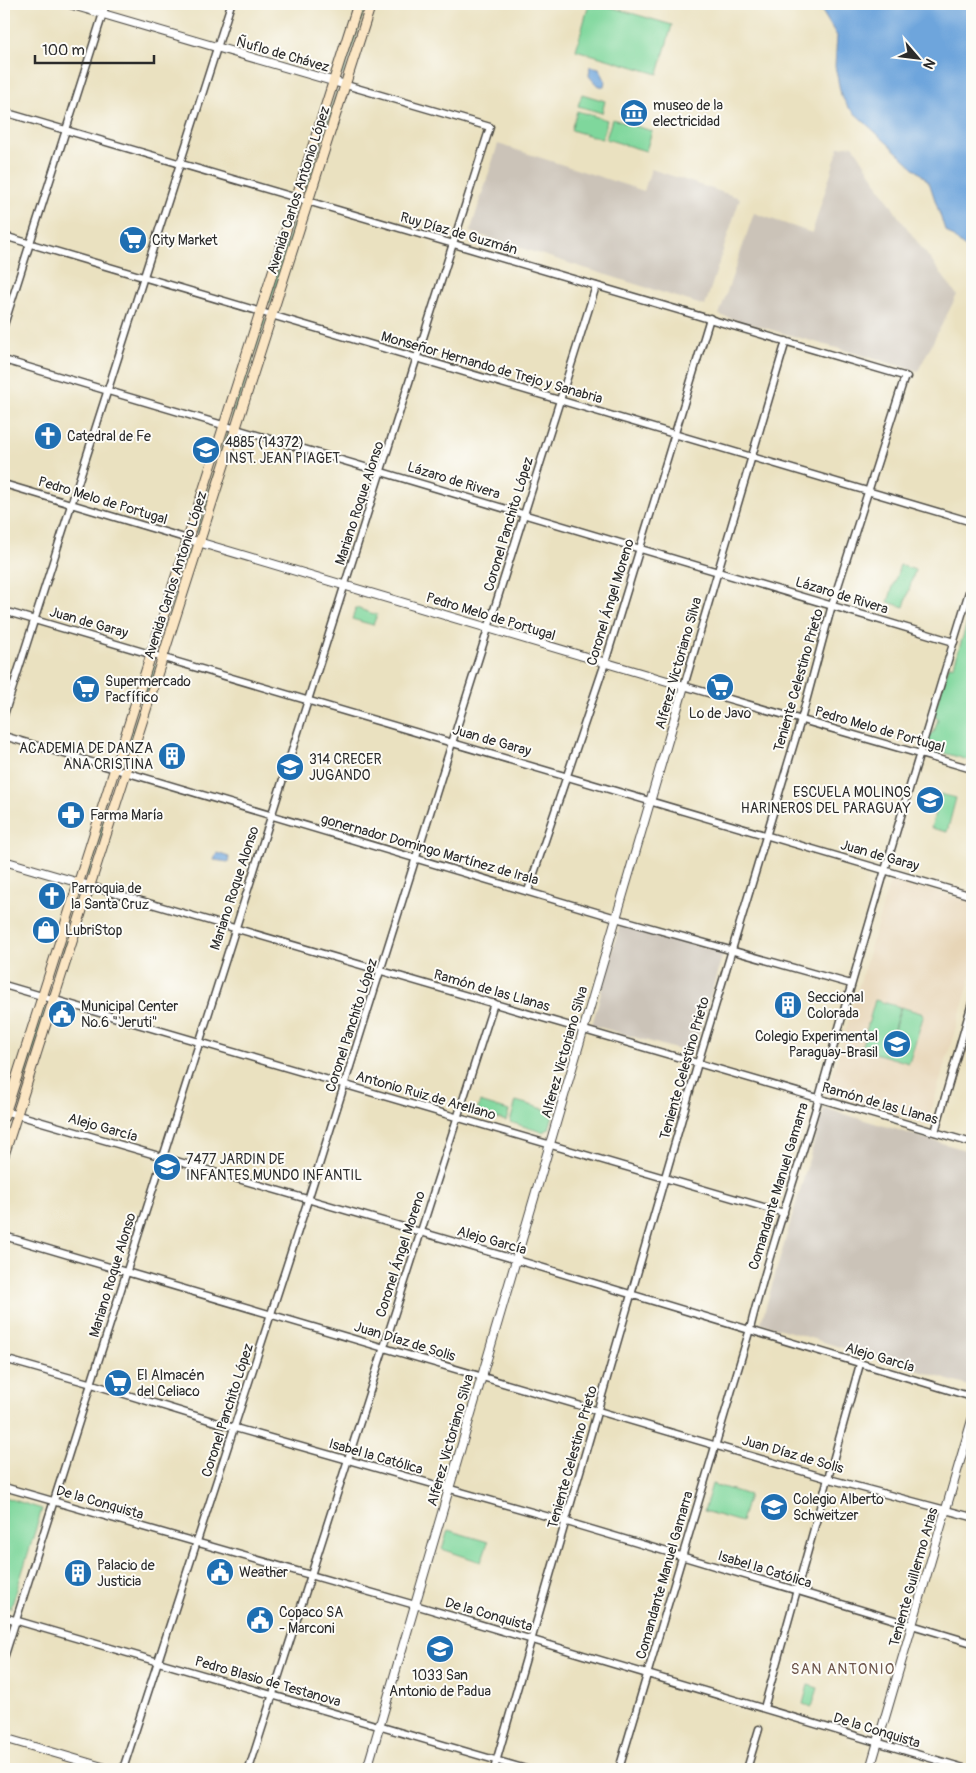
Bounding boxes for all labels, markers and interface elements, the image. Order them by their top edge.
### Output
scale bar [35,32,154,64]
street label: Ñuflo de Chávez [234,32,332,76]
north arrow [894,32,944,82]
text: 100 m [42,41,85,60]
text: N [919,56,939,72]
place label: museo de la electricidad [653,97,723,130]
museum icon: museo de la electricidad [619,98,649,128]
street label: Avenida Carlos Antonio López [263,104,334,276]
street label: Ruy Díaz de Guzmán [398,209,520,258]
supermarket icon: City Market [118,225,148,255]
place label: City Market [152,232,218,249]
street label: Monseñor Hernando de Trejo y Sanabria [379,328,604,407]
church icon: Catedral de Fe [33,421,63,451]
place label: Catedral de Fe [67,428,151,445]
place label: 4885 (14372) INST. JEAN PIAGET [225,434,340,467]
school or university icon: 4885 (14372) INST. JEAN PIAGET [191,435,221,465]
street label: Mariano Roque Alonso [331,439,388,567]
street label: Coronel Panchito López [480,455,537,593]
street label: Lázaro de Rivera [405,458,502,503]
street label: Pedro Melo de Portugal [36,473,170,528]
street label: Avenida Carlos Antonio López [140,489,211,661]
street label: Coronel Ángel Moreno [582,536,638,668]
street label: Lázaro de Rivera [793,573,890,618]
street label: Pedro Melo de Portugal [424,589,558,644]
street label: Alferez Victoriano Silva [652,595,705,731]
street label: Juan de Garay [48,603,130,642]
street label: Teniente Celestino Prieto [770,606,827,753]
supermarket icon: Lo de Javo [705,672,735,702]
place label: Supermercado Pacfífico [105,673,191,706]
supermarket icon: Supermercado Pacfífico [71,674,101,704]
street label: Pedro Melo de Portugal [813,703,947,756]
place label: Lo de Javo [689,705,752,722]
street label: Juan de Garay [451,721,533,760]
place label: ACADEMIA DE DANZA ANA CRISTINA [19,740,153,773]
building icon: ACADEMIA DE DANZA ANA CRISTINA [157,741,187,771]
place label: 314 CRECER JUGANDO [309,751,382,784]
school or university icon: 314 CRECER JUGANDO [275,752,305,782]
place label: ESCUELA MOLINOS HARINEROS DEL PARAGUAY [741,784,911,817]
school or university icon: ESCUELA MOLINOS HARINEROS DEL PARAGUAY [915,785,945,815]
pharmacy icon: Farma María [56,800,86,830]
place label: Farma María [90,807,163,824]
street label: gonernador Domingo Martínez de Irala [319,810,541,889]
street label: Mariano Roque Alonso [206,824,263,952]
street label: Juan de Garay [839,836,921,875]
place label: Parroquia de la Santa Cruz [71,880,149,913]
church icon: Parroquia de la Santa Cruz [37,881,67,911]
shop icon: LubriStop [31,915,61,945]
place label: LubriStop [65,922,123,939]
street label: Coronel Panchito López [322,956,381,1094]
street label: Ramón de las Llanas [432,966,552,1015]
street label: Alferez Victoriano Silva [538,984,591,1120]
place label: Seccional Colorada [807,989,864,1022]
building icon: Seccional Colorada [773,990,803,1020]
street label: Teniente Celestino Prieto [656,994,713,1141]
place label: Municipal Center No.6 "Jeruti" [81,998,178,1031]
public building icon: Municipal Center No.6 "Jeruti" [47,999,77,1029]
place label: Colegio Experimental Paraguay-Brasil [755,1028,878,1061]
school or university icon: Colegio Experimental Paraguay-Brasil [882,1029,912,1059]
street label: Antonio Ruiz de Arellano [354,1067,498,1124]
street label: Ramón de las Llanas [820,1079,940,1128]
street label: Comandante Manuel Gamarra [745,1100,812,1272]
street label: Alejo García [66,1109,140,1145]
place label: 7477 JARDIN DE INFANTES MUNDO INFANTIL [186,1151,362,1184]
school or university icon: 7477 JARDIN DE INFANTES MUNDO INFANTIL [152,1152,182,1182]
street label: Coronel Ángel Moreno [371,1188,429,1319]
street label: Mariano Roque Alonso [85,1210,140,1339]
street label: Alejo García [455,1222,529,1258]
street label: Juan Díaz de Solis [352,1318,458,1365]
street label: Alejo García [843,1339,916,1376]
street label: Coronel Panchito López [198,1341,257,1479]
place label: El Almacén del Celiaco [137,1367,205,1400]
supermarket icon: El Almacén del Celiaco [103,1368,133,1398]
street label: Alferez Victoriano Silva [424,1372,477,1508]
street label: Teniente Celestino Prieto [544,1383,601,1530]
street label: Juan Díaz de Solis [740,1432,846,1477]
street label: Isabel la Católica [327,1435,425,1478]
street label: De la Conquista [54,1482,145,1523]
street label: Comandante Manuel Gamarra [632,1489,697,1661]
place label: Colegio Alberto Schweitzer [793,1491,884,1524]
school or university icon: Colegio Alberto Schweitzer [759,1492,789,1522]
street label: Teniente Guillermo Arias [886,1505,942,1649]
street label: Isabel la Católica [716,1547,814,1592]
place label: Palacio de Justicia [97,1557,155,1590]
public building icon: Weather [205,1557,235,1587]
building icon: Palacio de Justicia [63,1558,93,1588]
place label: Weather [239,1564,288,1581]
street label: De la Conquista [443,1594,534,1635]
place label: Copaco SA - Marconi [279,1604,343,1637]
public building icon: Copaco SA - Marconi [245,1605,275,1635]
school or university icon: 1033 San Antonio de Padua [425,1634,455,1664]
street label: Pedro Blasio de Testanova [193,1652,343,1710]
district label: SAN ANTONIO [791,1660,895,1679]
place label: 1033 San Antonio de Padua [389,1667,491,1700]
street label: De la Conquista [831,1709,922,1752]

